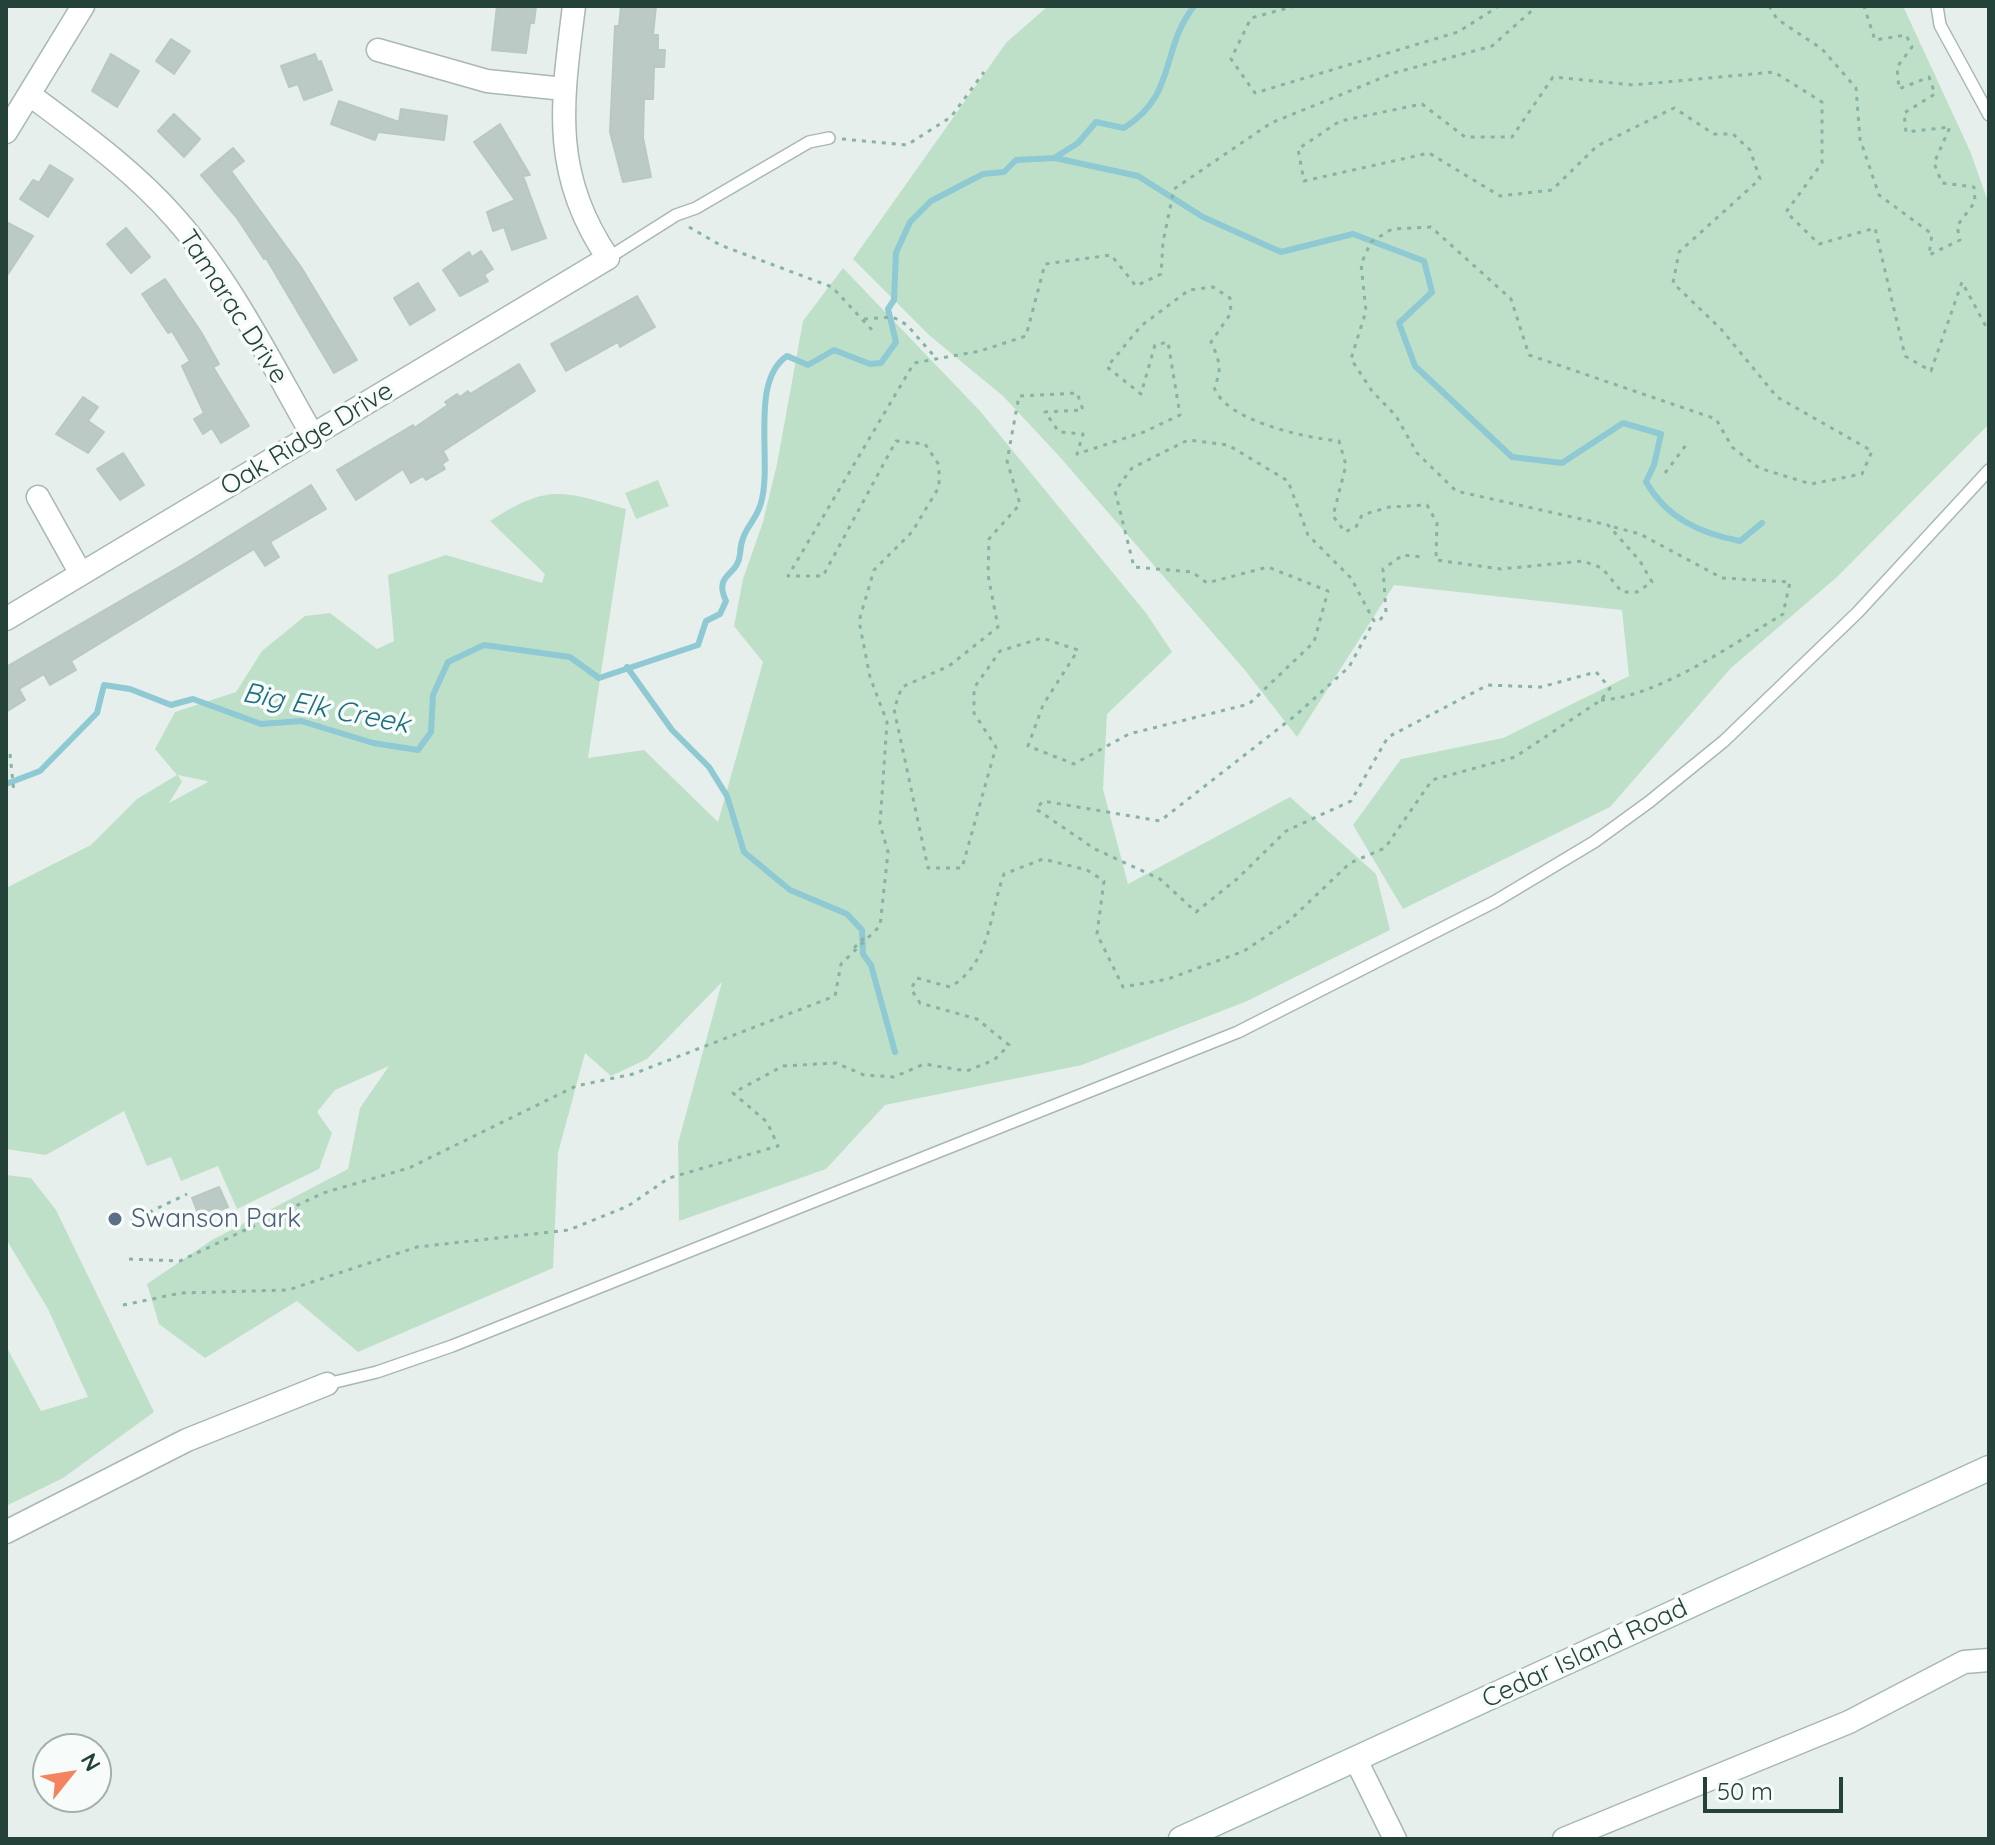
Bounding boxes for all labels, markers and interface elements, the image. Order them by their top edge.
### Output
street label: Tamarac Drive [172,224,294,390]
street label: Oak Ridge Drive [215,375,399,503]
water label: Big Elk Creek [240,676,412,742]
place label: Swanson Park [131,1203,301,1235]
marker: Swanson Park [106,1210,124,1228]
street label: Cedar Island Road [1477,1593,1693,1715]
north arrow [32,1733,112,1813]
text: N [75,1748,107,1776]
scale bar [1707,1761,1847,1811]
text: 50 m [1717,1776,1773,1806]

